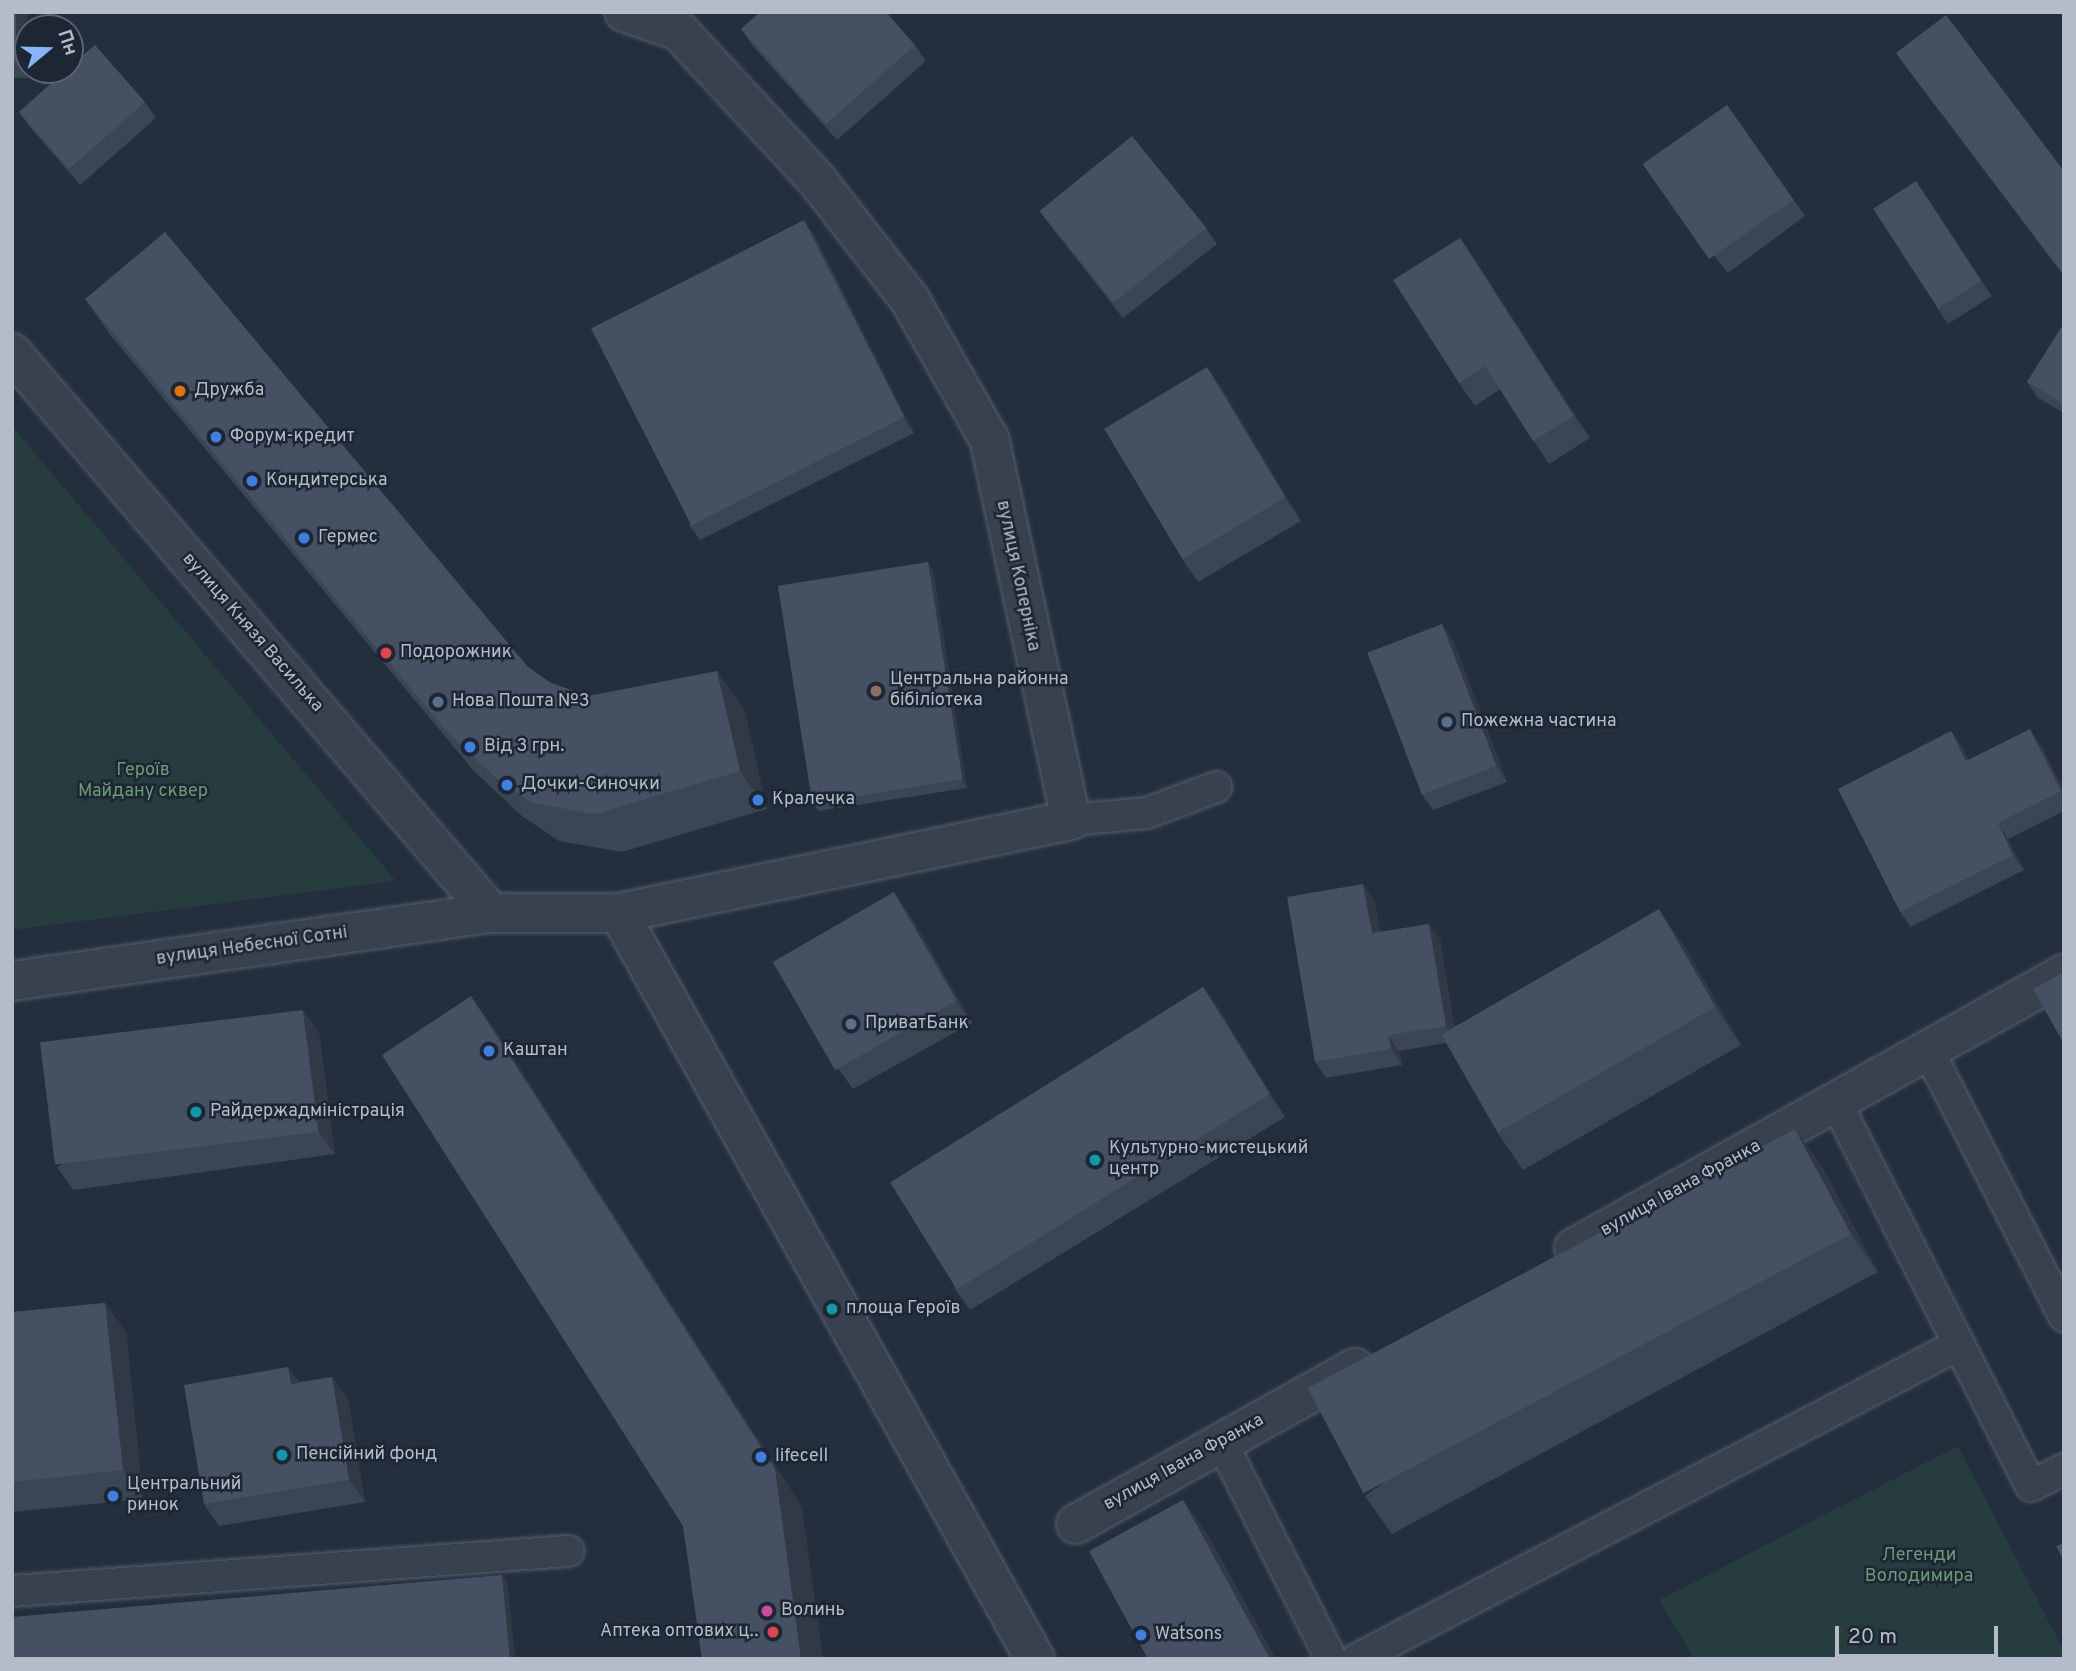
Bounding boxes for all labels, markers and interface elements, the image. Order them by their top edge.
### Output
north arrow [14,14,84,84]
text: Пн [51,27,82,59]
place label: Дружба [194,380,264,402]
marker: Дружба [172,383,188,399]
place label: Форум-кредит [230,426,355,448]
marker: Форум-кредит [208,429,224,445]
place label: Кондитерська [266,470,387,492]
marker: Кондитерська [244,473,260,489]
street label: вулиця Коперніка [990,499,1044,653]
place label: Гермес [318,527,378,549]
marker: Гермес [296,530,312,546]
street label: вулиця Князя Василька [177,549,327,717]
place label: Подорожник [400,642,512,664]
marker: Подорожник [378,645,394,661]
place label: Центральна районна бібіліотека [890,670,1068,712]
marker: Центральна районна бібіліотека [868,683,884,699]
place label: Нова Пошта №3 [452,691,590,713]
marker: Нова Пошта №3 [430,694,446,710]
place label: Пожежна частина [1461,711,1616,733]
marker: Пожежна частина [1439,714,1455,730]
place label: Від 3 грн. [484,736,564,758]
marker: Від 3 грн. [462,739,478,755]
park label: Героїв Майдану сквер [78,761,208,804]
place label: Дочки-Синочки [521,774,660,796]
marker: Дочки-Синочки [499,777,515,793]
place label: Кралечка [772,789,855,811]
marker: Кралечка [750,792,766,808]
street label: вулиця Небесної Сотні [155,923,349,971]
place label: ПриватБанк [865,1013,969,1035]
marker: ПриватБанк [843,1016,859,1032]
place label: Каштан [503,1040,568,1062]
marker: Каштан [481,1043,497,1059]
place label: Райдержадміністрація [210,1101,405,1123]
marker: Райдержадміністрація [188,1104,204,1120]
street label: вулиця Івана Франка [1597,1136,1765,1242]
place label: Культурно-мистецький центр [1109,1139,1308,1182]
marker: Культурно-мистецький центр [1087,1152,1103,1168]
place label: площа Героїв [846,1298,960,1320]
marker: площа Героїв [824,1301,840,1317]
street label: вулиця Івана Франка [1100,1410,1268,1516]
place label: Пенсійний фонд [296,1444,437,1466]
place label: lifecell [775,1446,828,1468]
marker: Пенсійний фонд [274,1447,290,1463]
marker: lifecell [753,1449,769,1465]
place label: Центральний ринок [127,1475,241,1518]
marker: Центральний ринок [105,1488,121,1504]
park label: Легенди Володимира [1865,1546,1973,1588]
place label: Волинь [781,1600,845,1622]
marker: Волинь [759,1603,775,1619]
scale bar [1838,1612,2001,1656]
place label: Аптека оптових ц‥ [600,1621,759,1643]
marker: Аптека оптових ц‥ [765,1624,781,1640]
place label: Watsons [1155,1624,1222,1646]
text: 20 m [1848,1624,1897,1651]
marker: Watsons [1133,1627,1149,1643]

